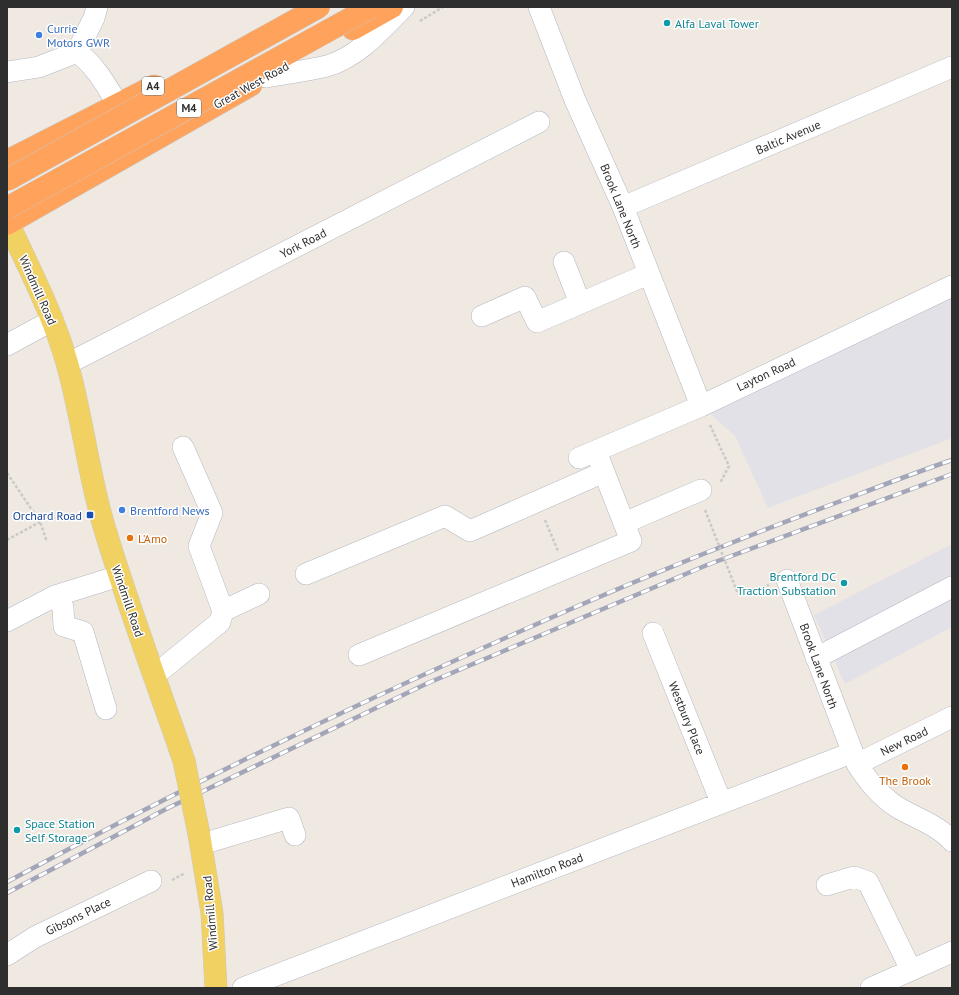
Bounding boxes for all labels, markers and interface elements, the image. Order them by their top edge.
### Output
place label: Alfa Laval Tower [675,16,759,31]
marker: Alfa Laval Tower [662,18,672,28]
place label: Currie Motors GWR [47,21,110,50]
marker: Currie Motors GWR [34,30,44,40]
street label: Great West Road [211,58,291,112]
road number: A4 [142,77,164,95]
road number: M4 [177,99,201,117]
street label: Baltic Avenue [753,117,823,157]
street label: Brook Lane North [597,162,645,250]
street label: York Road [277,225,329,261]
street label: Windmill Road [16,253,60,327]
street label: Layton Road [734,354,798,394]
place label: Brentford News [130,503,210,518]
marker: Brentford News [117,505,127,515]
place label: Orchard Road [13,508,82,523]
marker: Orchard Road [85,510,95,520]
place label: L'Amo [138,531,167,546]
marker: L'Amo [125,533,135,543]
street label: Windmill Road [109,563,147,639]
place label: Brentford DC Traction Substation [737,569,836,598]
marker: Brentford DC Traction Substation [839,578,849,588]
street label: Brook Lane North [797,621,841,711]
street label: Westbury Place [666,679,708,757]
street label: New Road [878,723,930,759]
marker: The Brook [900,762,910,772]
place label: The Brook [879,773,931,788]
place label: Space Station Self Storage [25,816,95,845]
marker: Space Station Self Storage [12,825,22,835]
street label: Hamilton Road [509,849,585,891]
street label: Windmill Road [199,875,221,951]
street label: Gibsons Place [43,894,113,938]

